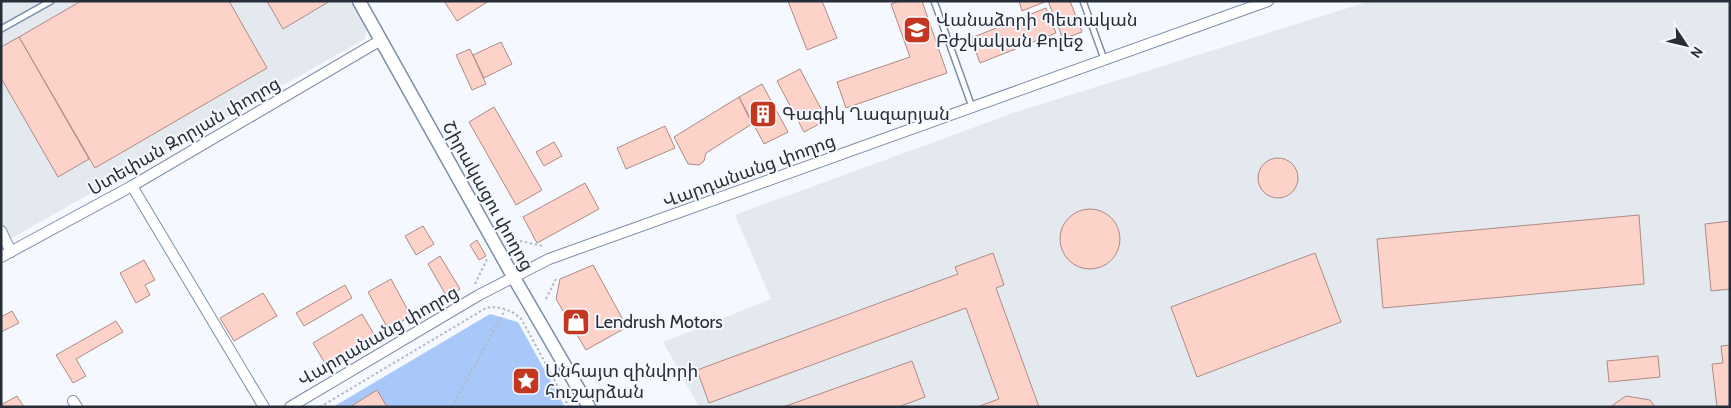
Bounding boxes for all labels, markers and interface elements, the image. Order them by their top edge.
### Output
place label: Վանաձորի Պետական Բժշկական Քոլեջ [936,9,1138,52]
school or university icon: Վանաձորի Պետական Բժշկական Քոլեջ [902,15,932,45]
north arrow [1661,20,1711,70]
text: N [1686,43,1707,62]
street label: Ստեփան Զորյան փողոց [84,72,284,200]
building icon: Գագիկ Ղազարյան [748,99,778,129]
place label: Գագիկ Ղազարյան [782,103,950,125]
street label: Շիրակացու փողոց [438,117,538,275]
street label: Վարդանանց փողոց [660,130,838,212]
street label: Վարդանանց փողոց [294,281,462,391]
shop icon: Lendrush Motors [561,307,591,337]
place label: Lendrush Motors [595,311,723,333]
place label: Անհայտ զինվորի հուշարձան [545,360,698,403]
place icon: Անհայտ զինվորի հուշարձան [511,366,541,396]

